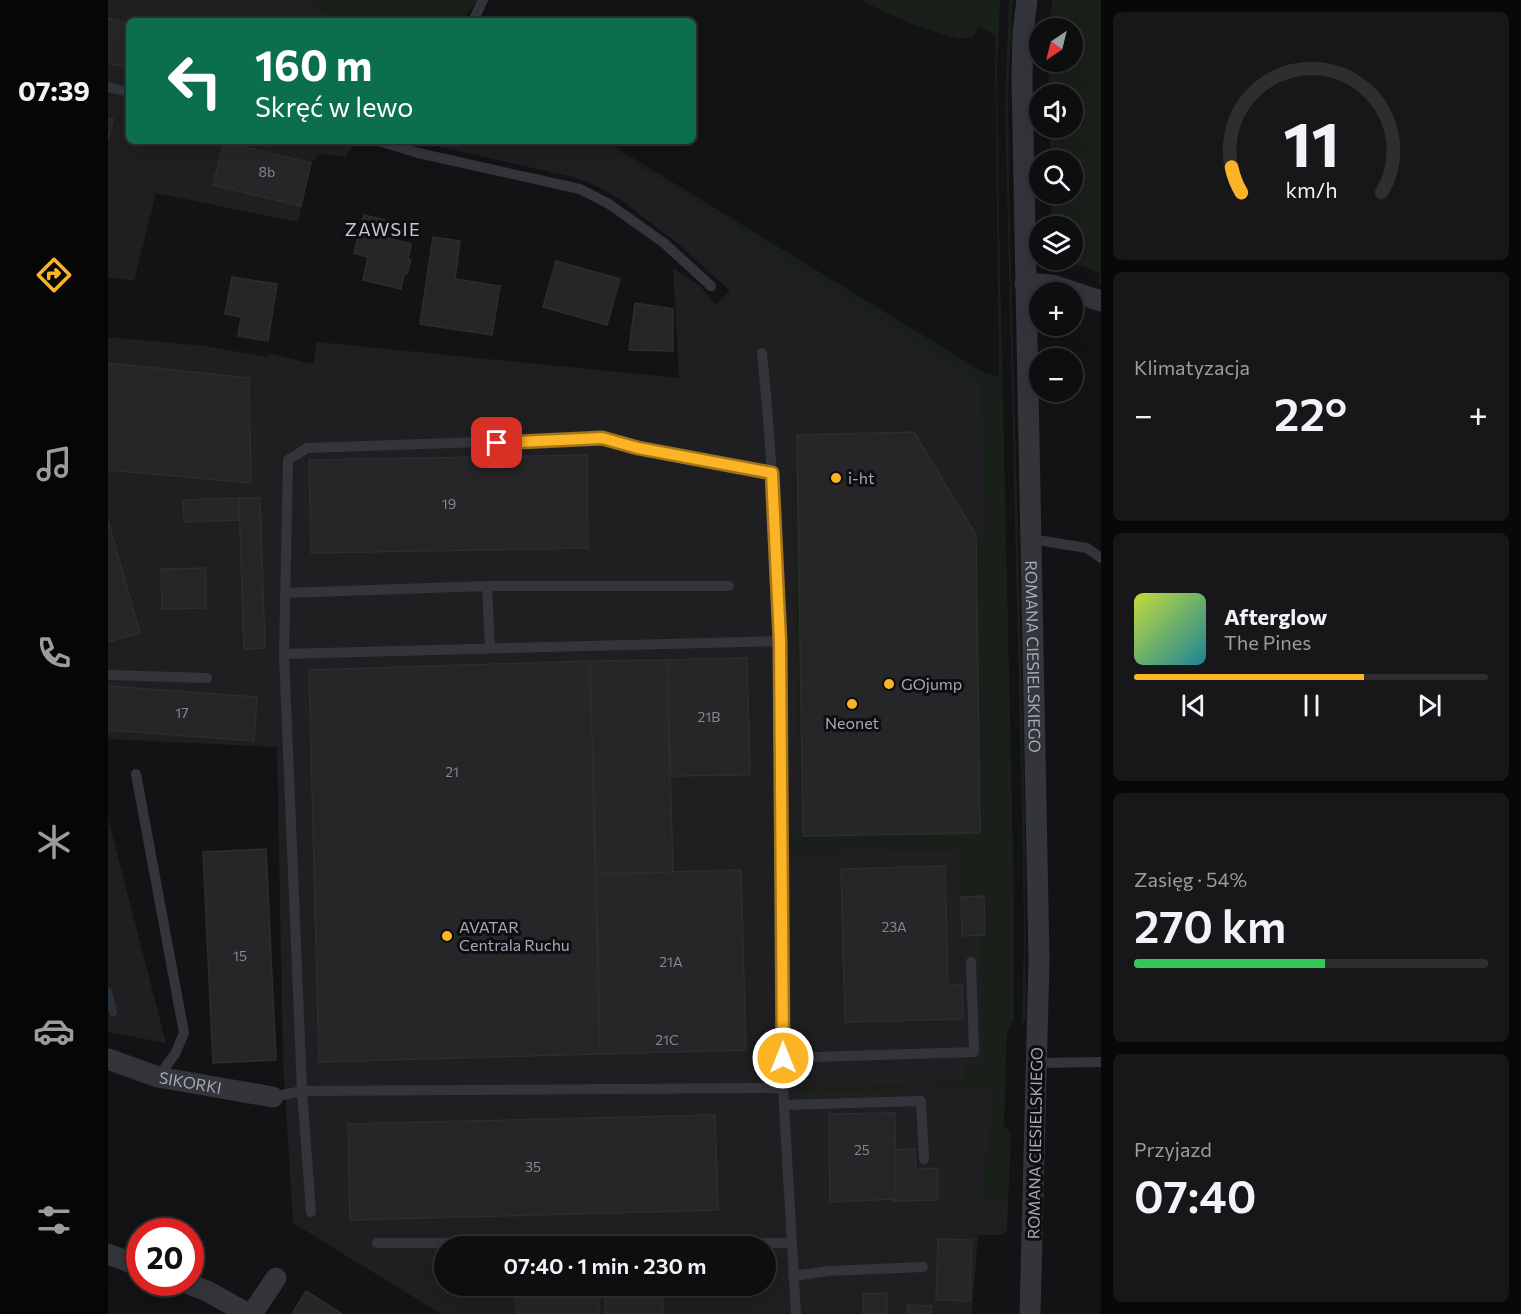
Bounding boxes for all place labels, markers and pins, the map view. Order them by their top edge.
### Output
pin [471,417,522,468]
place label: i-ht [848,468,875,487]
marker: i-ht [829,471,843,485]
place label: GOjump [901,674,962,693]
marker: GOjump [882,677,896,691]
marker: Neonet [845,697,859,711]
place label: Neonet [825,713,879,732]
place label: AVATAR Centrala Ruchu [459,917,570,954]
marker: AVATAR Centrala Ruchu [440,929,454,943]

